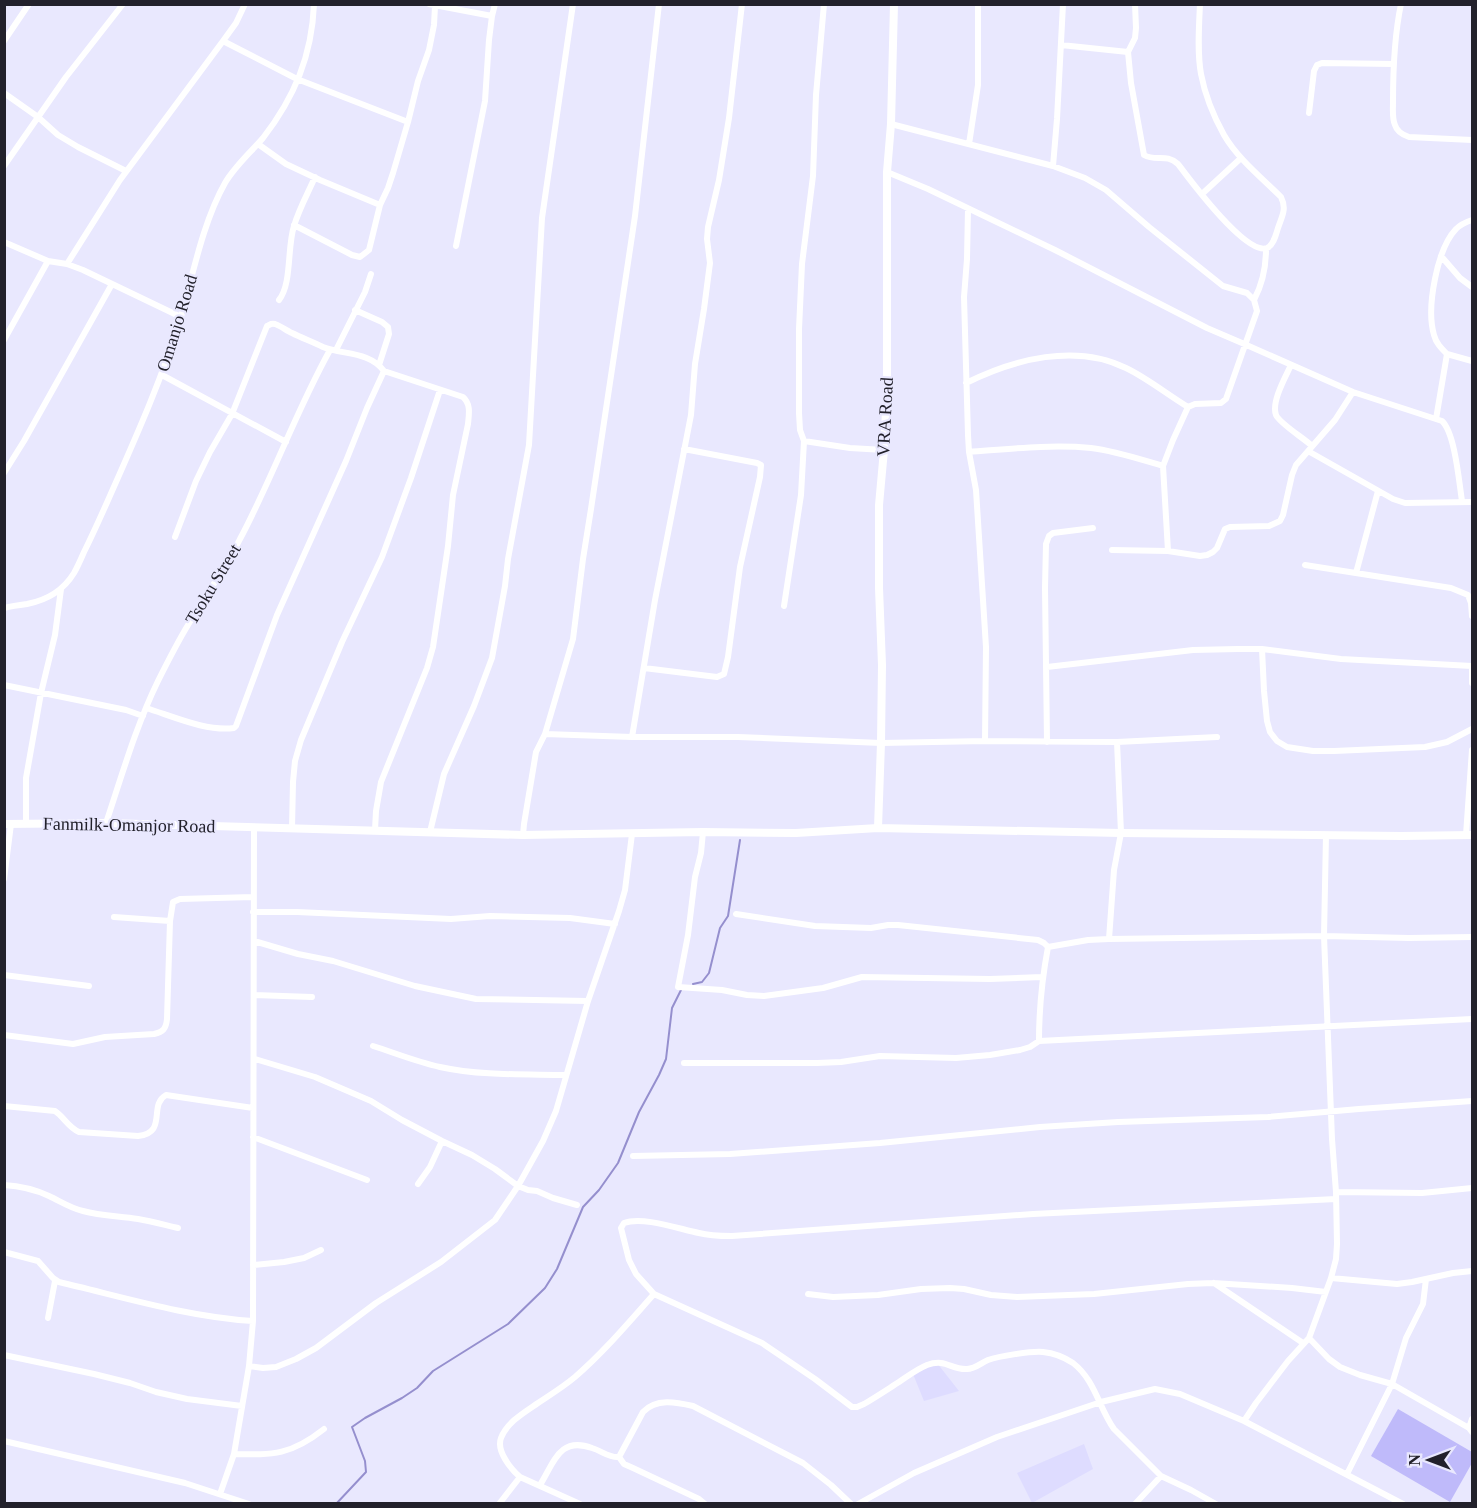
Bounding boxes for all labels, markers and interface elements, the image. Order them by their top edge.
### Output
street label: Omanjo Road [153,272,201,374]
street label: VRA Road [873,377,897,457]
street label: Tsoku Street [181,540,245,628]
street label: Fanmilk-Omanjor Road [43,813,215,837]
north arrow [1399,1430,1459,1490]
text: N [1406,1454,1423,1466]

